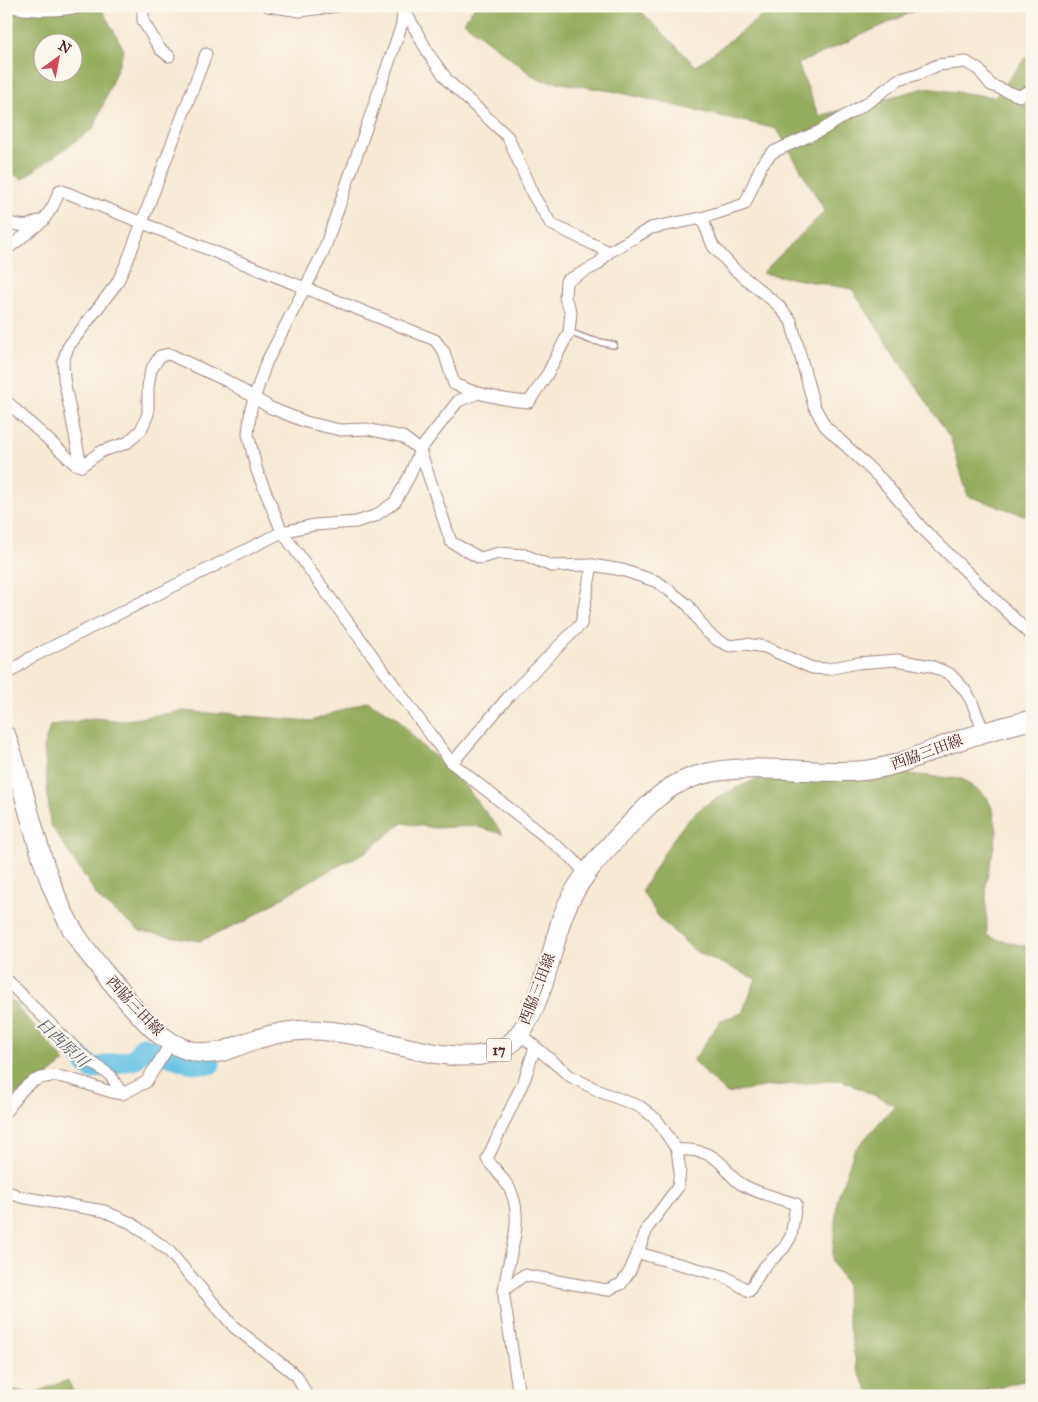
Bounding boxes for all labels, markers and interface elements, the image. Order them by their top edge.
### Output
north arrow [32,32,82,82]
text: N [55,37,74,58]
street label: 西脇三田線 [889,731,965,773]
street label: 西脇三田線 [515,951,559,1027]
street label: 西脇三田線 [103,972,167,1040]
water label: 日西原川 [33,1014,94,1072]
road number: 17 [486,1038,512,1062]

